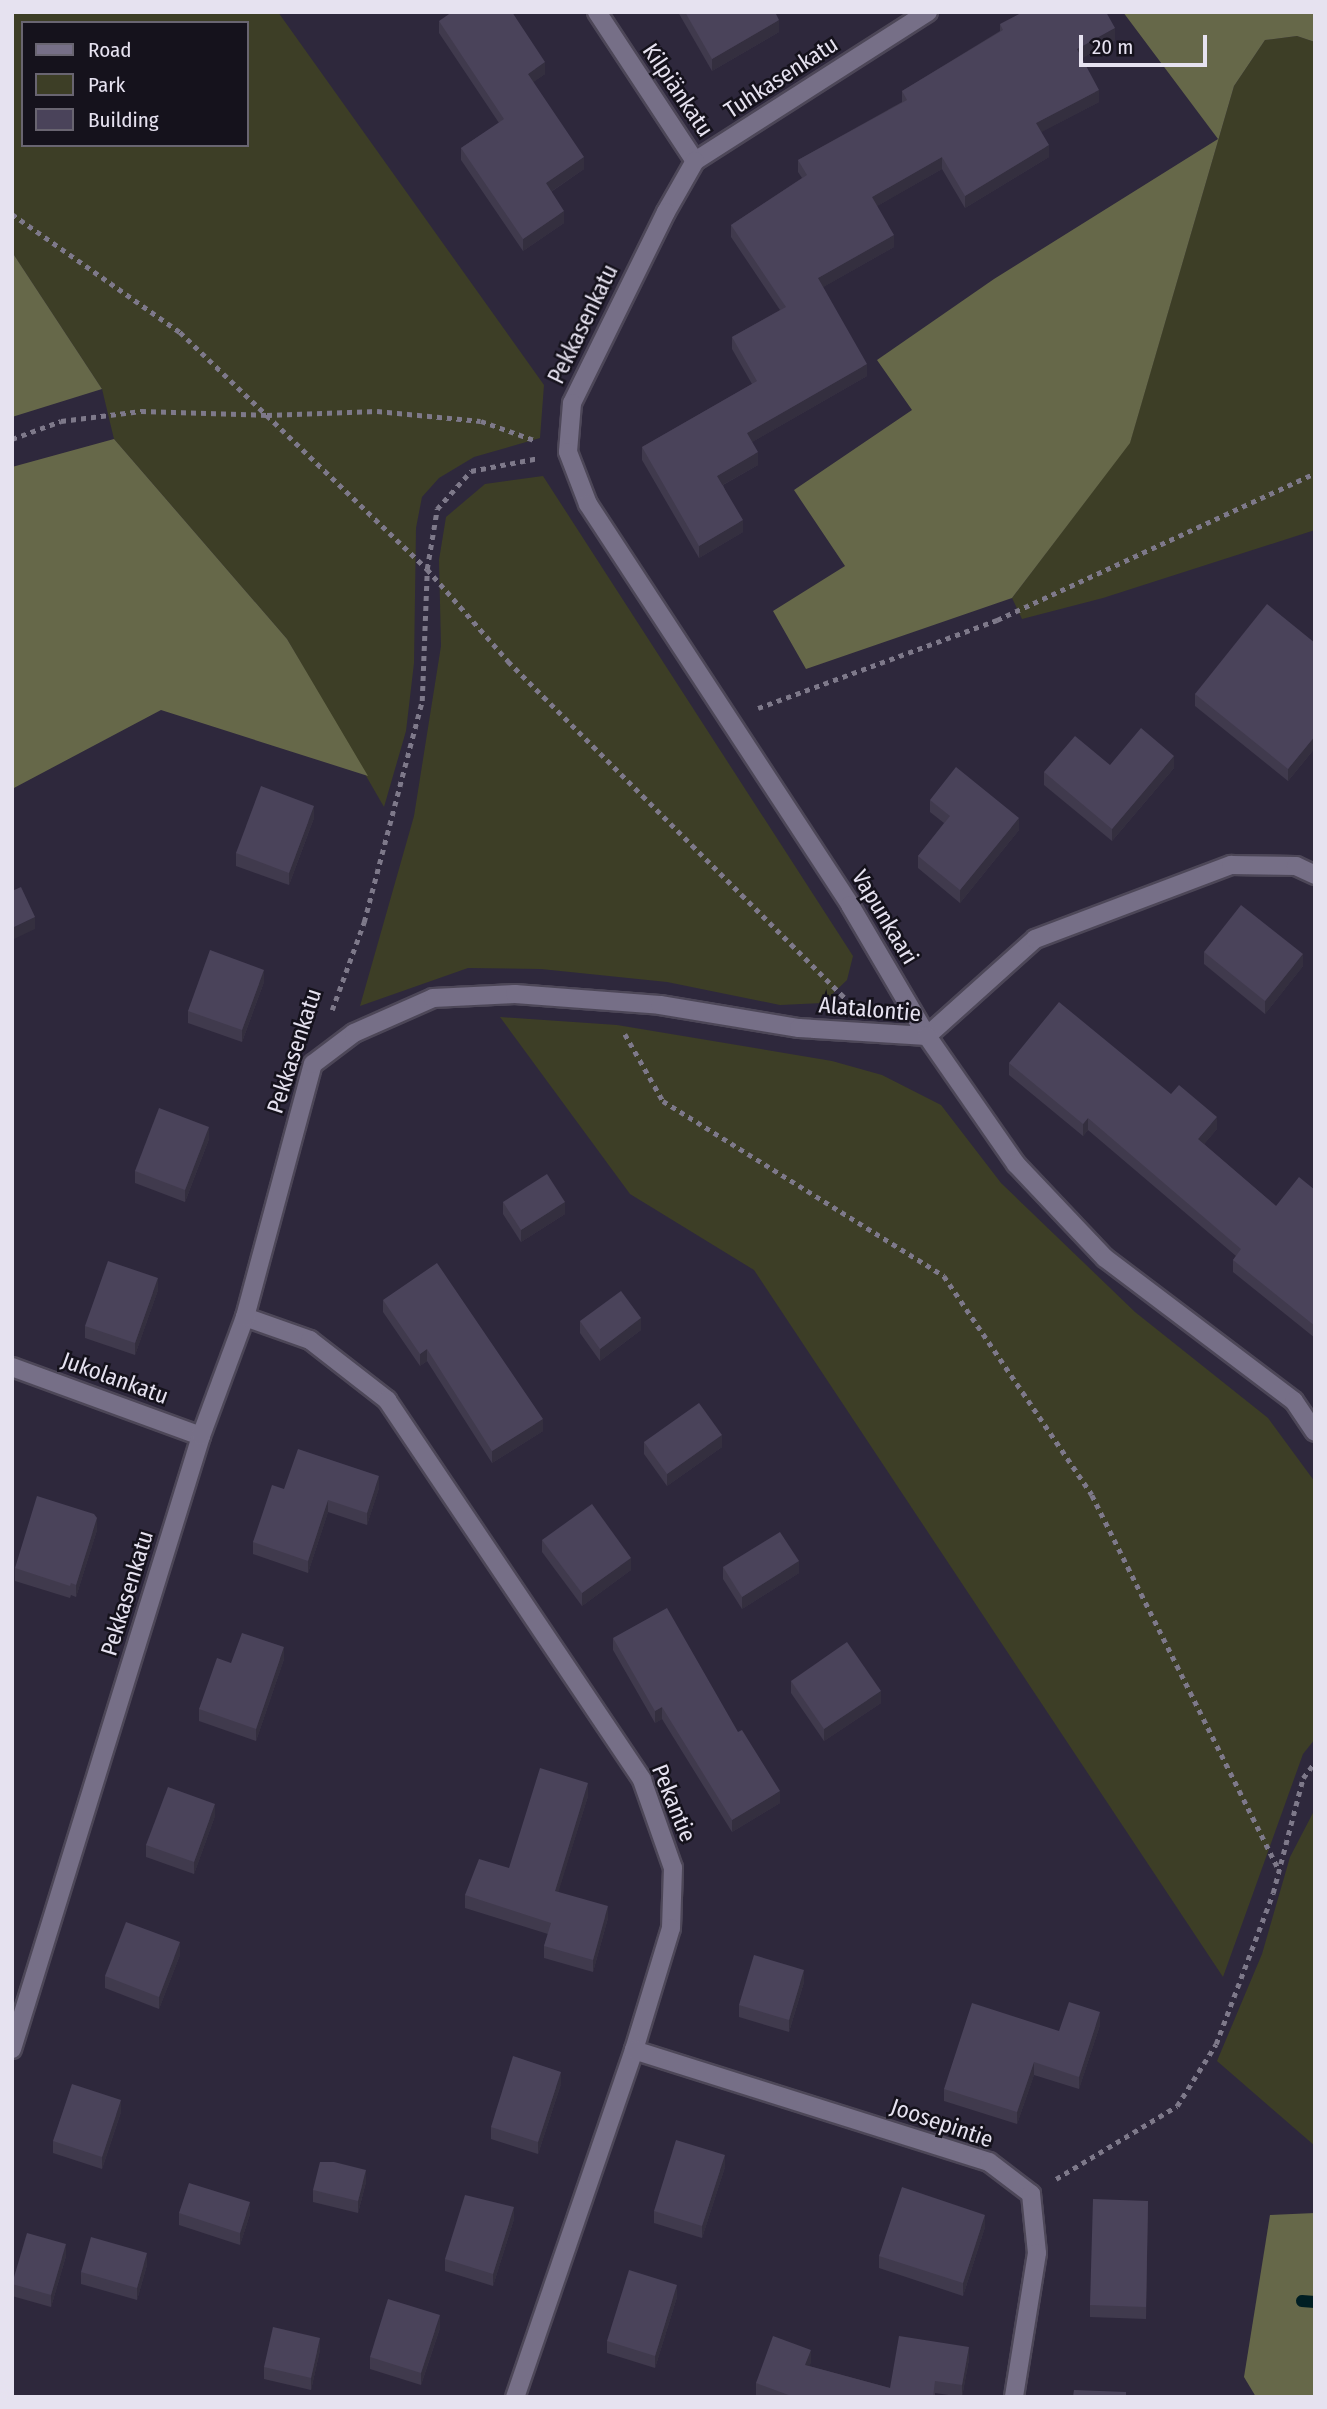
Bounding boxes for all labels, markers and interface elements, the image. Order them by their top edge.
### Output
legend [21,21,248,147]
scale bar [1082,21,1210,65]
street label: Tuhkasenkatu [719,30,843,124]
text: 20 m [1092,34,1133,60]
text: Road [88,37,132,63]
street label: Kilpiänkatu [637,38,719,142]
text: Park [88,72,125,98]
text: Building [88,107,159,133]
street label: Pekkasenkatu [542,260,624,388]
street label: Vapunkaari [846,865,924,969]
street label: Pekkasenkatu [261,985,327,1117]
street label: Alatalontie [818,991,922,1027]
street label: Jukolankatu [58,1346,172,1410]
street label: Pekkasenkatu [95,1527,159,1659]
street label: Pekantie [646,1760,702,1846]
street label: Joosepintie [887,2093,997,2153]

